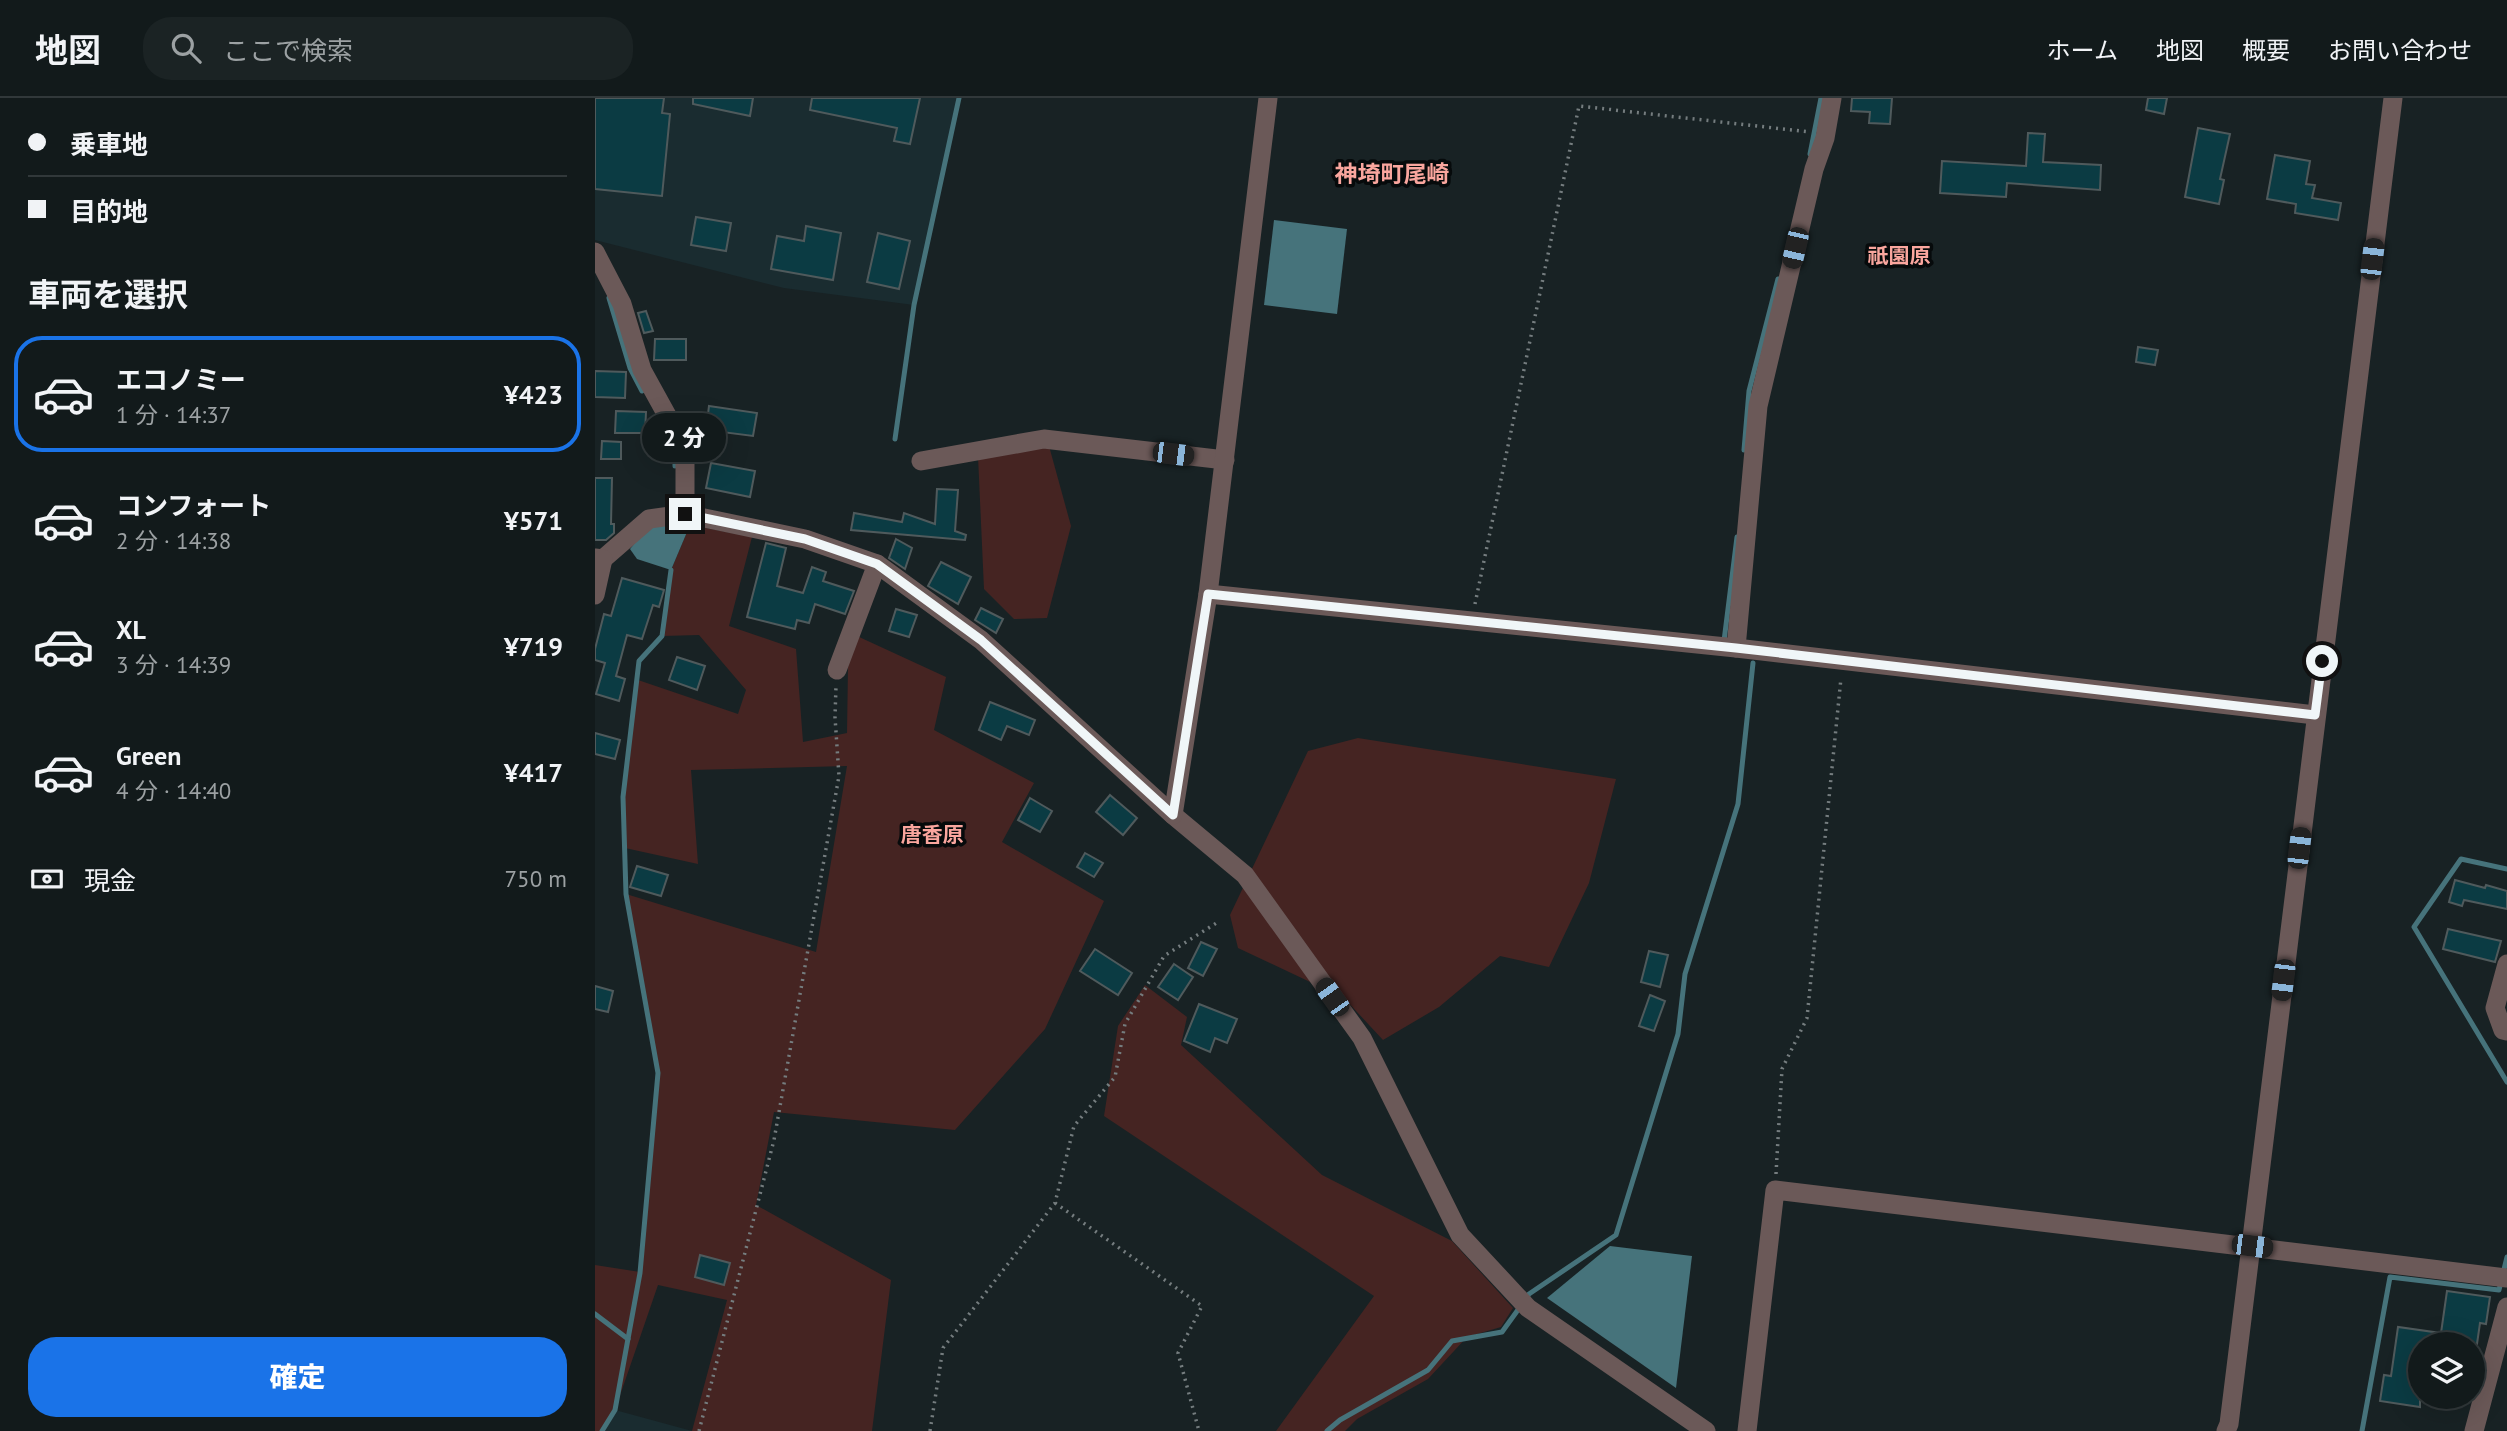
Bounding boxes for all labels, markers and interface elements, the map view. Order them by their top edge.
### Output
search box [143,17,633,80]
text: 地図 [35,28,101,71]
icon: search [167,29,205,67]
text: ここで検索 [223,34,353,67]
text: ホーム [2047,35,2118,66]
text: 地図 [2156,35,2204,66]
text: 概要 [2242,35,2290,66]
text: お問い合わせ [2328,35,2472,66]
text: 乗車地 [70,128,148,161]
district label: 神埼町尾崎 [1335,159,1450,188]
text: 目的地 [70,195,148,228]
car [1781,225,1810,271]
car [2360,237,2385,281]
district label: 祇園原 [1868,242,1931,269]
text: 車両を選択 [28,273,188,315]
icon: car [32,363,95,426]
text: エコノミー [116,363,246,396]
text: ¥423 [504,378,563,411]
text: 1 分 · 14:37 [116,400,231,429]
callout: 2 分 [643,412,727,462]
text: 2 分 [663,423,705,452]
car [1151,441,1196,467]
icon: car [32,489,95,552]
text: コンフォート [116,489,271,522]
route end [669,498,701,530]
text: ¥571 [504,504,563,537]
text: 2 分 · 14:38 [116,526,231,555]
text: XL [116,613,146,646]
icon: car [32,615,95,678]
text: ¥719 [504,630,563,663]
route start [2306,645,2338,677]
text: 3 分 · 14:39 [116,650,231,679]
text: Green [116,739,181,772]
icon: car [32,741,95,804]
text: ¥417 [504,756,563,789]
text: 4 分 · 14:40 [116,776,231,805]
district label: 唐香原 [901,821,964,848]
car [2287,826,2312,870]
icon: cash [28,860,66,898]
text: 現金 [84,864,136,897]
text: 750 m [505,864,567,893]
car [2271,958,2296,1002]
car [1312,974,1353,1020]
car [2230,1233,2275,1259]
map controls [2408,1332,2485,1409]
button: layers [2408,1332,2485,1409]
button: 確定 [28,1337,567,1417]

